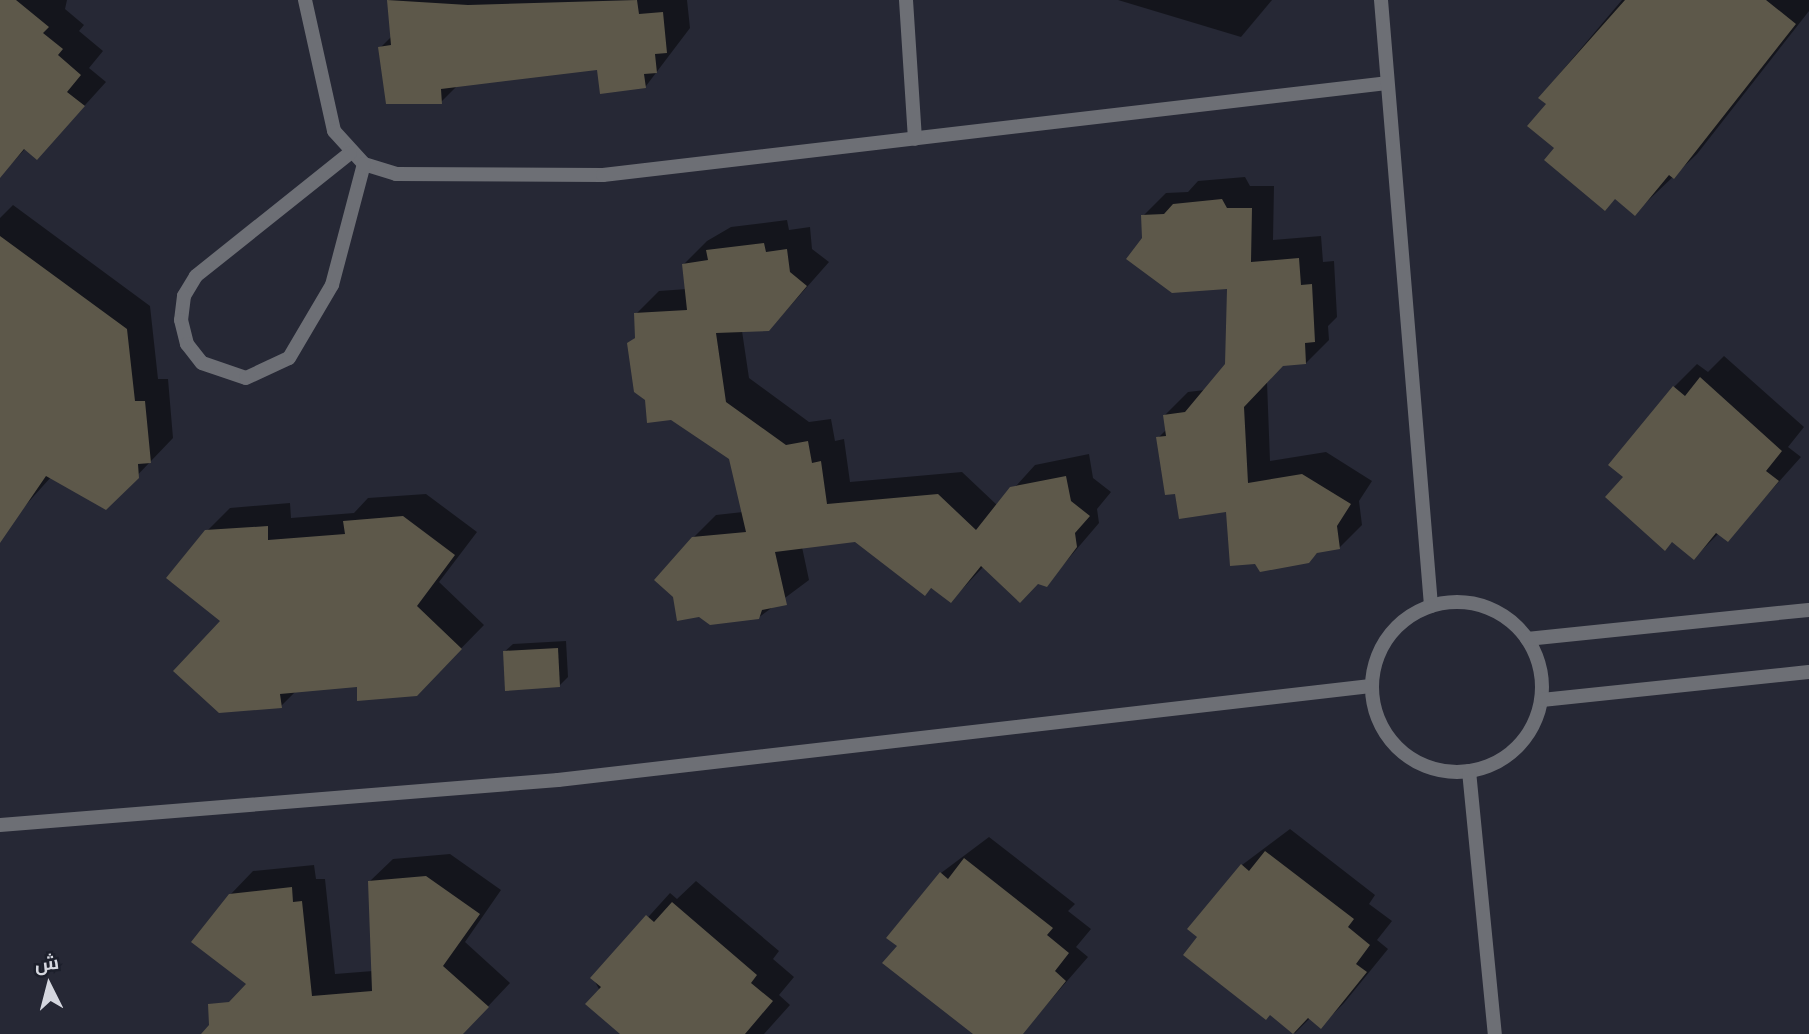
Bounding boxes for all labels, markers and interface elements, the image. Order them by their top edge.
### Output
north arrow [14,950,84,1020]
text: ش [33,951,60,976]

